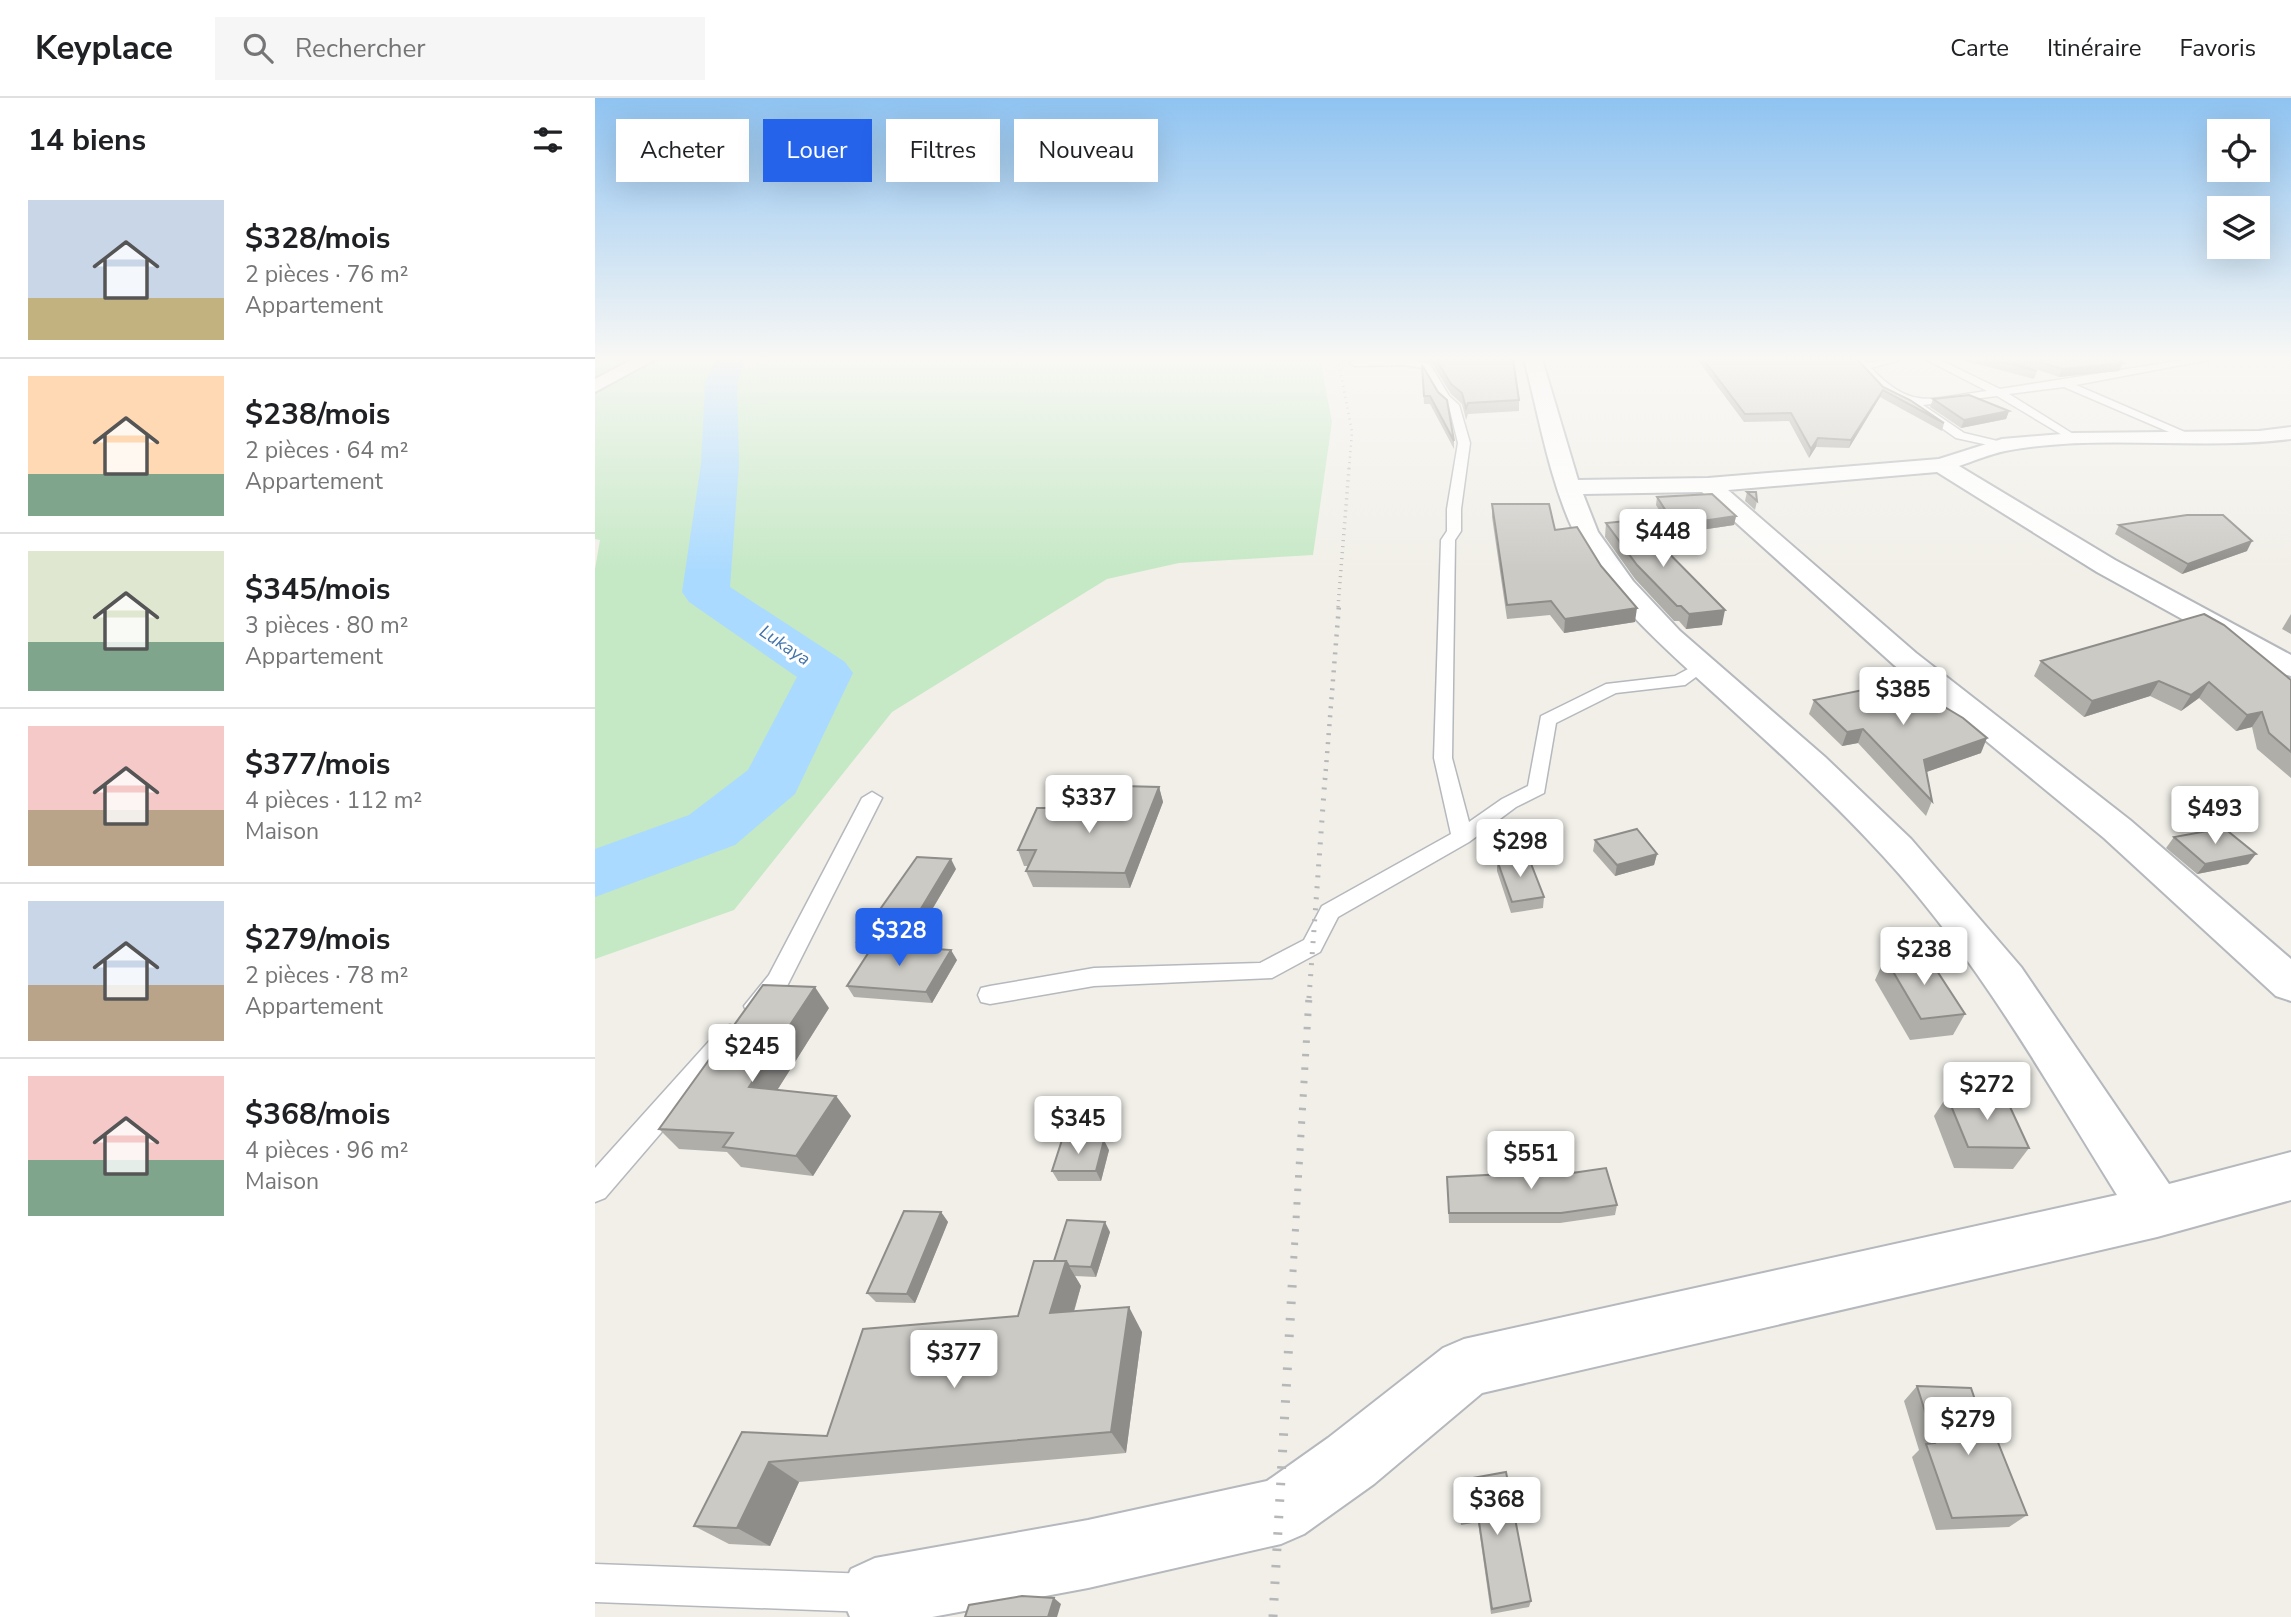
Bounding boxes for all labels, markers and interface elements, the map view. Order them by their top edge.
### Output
search box [215,17,705,80]
text: Keyplace [35,26,173,71]
icon: search [239,29,277,67]
text: Rechercher [295,31,426,66]
text: Carte [1950,32,2009,64]
text: Itinéraire [2047,32,2141,64]
text: Favoris [2179,32,2256,64]
chip: Acheter [616,119,749,182]
chip: Louer [763,119,872,182]
chip: Filtres [886,119,1000,182]
chip: Nouveau [1014,119,1158,182]
map controls [2207,119,2270,259]
button: locate [2207,119,2270,182]
text: 14 biens [28,120,146,161]
icon: filters [529,121,567,159]
button: layers [2207,196,2270,259]
text: $328/mois [245,218,390,259]
icon: home [84,228,168,312]
text: 2 pièces · 76 m² [245,259,408,290]
text: Appartement [245,290,383,321]
text: $238/mois [245,394,390,435]
icon: home [84,404,168,488]
text: 2 pièces · 64 m² [245,435,408,466]
text: Appartement [245,466,383,497]
pin: $448 [1622,510,1704,569]
text: $448 [1635,516,1691,547]
text: $345/mois [245,569,390,610]
icon: home [84,579,168,663]
text: 3 pièces · 80 m² [245,610,408,641]
water label: Lukaya [755,619,815,671]
text: Appartement [245,641,383,672]
pin: $385 [1862,668,1944,727]
text: $385 [1875,674,1931,705]
text: $377/mois [245,744,390,785]
icon: home [84,754,168,838]
pin: $337 [1048,776,1130,835]
text: $337 [1061,782,1117,813]
text: 4 pièces · 112 m² [245,785,422,816]
pin: $493 [2174,786,2256,846]
text: $493 [2187,793,2243,824]
text: Maison [245,816,319,847]
pin: $298 [1479,820,1561,879]
text: $298 [1492,826,1548,857]
pin: $328 [858,908,940,968]
text: $328 [871,915,927,946]
text: $279/mois [245,919,390,960]
pin: $238 [1883,928,1965,987]
icon: home [84,929,168,1013]
text: $238 [1896,934,1952,965]
text: 2 pièces · 78 m² [245,960,408,991]
text: Appartement [245,991,383,1022]
pin: $245 [711,1024,793,1084]
text: $245 [724,1031,780,1062]
pin: $272 [1946,1062,2028,1122]
text: $272 [1959,1069,2015,1100]
text: $368/mois [245,1094,390,1135]
pin: $345 [1037,1096,1119,1156]
text: $345 [1050,1103,1106,1134]
icon: home [84,1104,168,1188]
pin: $551 [1490,1132,1572,1191]
text: 4 pièces · 96 m² [245,1135,408,1166]
text: $551 [1503,1138,1559,1169]
text: Maison [245,1166,319,1197]
pin: $377 [913,1330,995,1390]
text: $377 [926,1337,982,1368]
pin: $279 [1927,1398,2009,1457]
text: $279 [1940,1404,1996,1435]
pin: $368 [1456,1478,1538,1537]
text: $368 [1469,1484,1525,1515]

